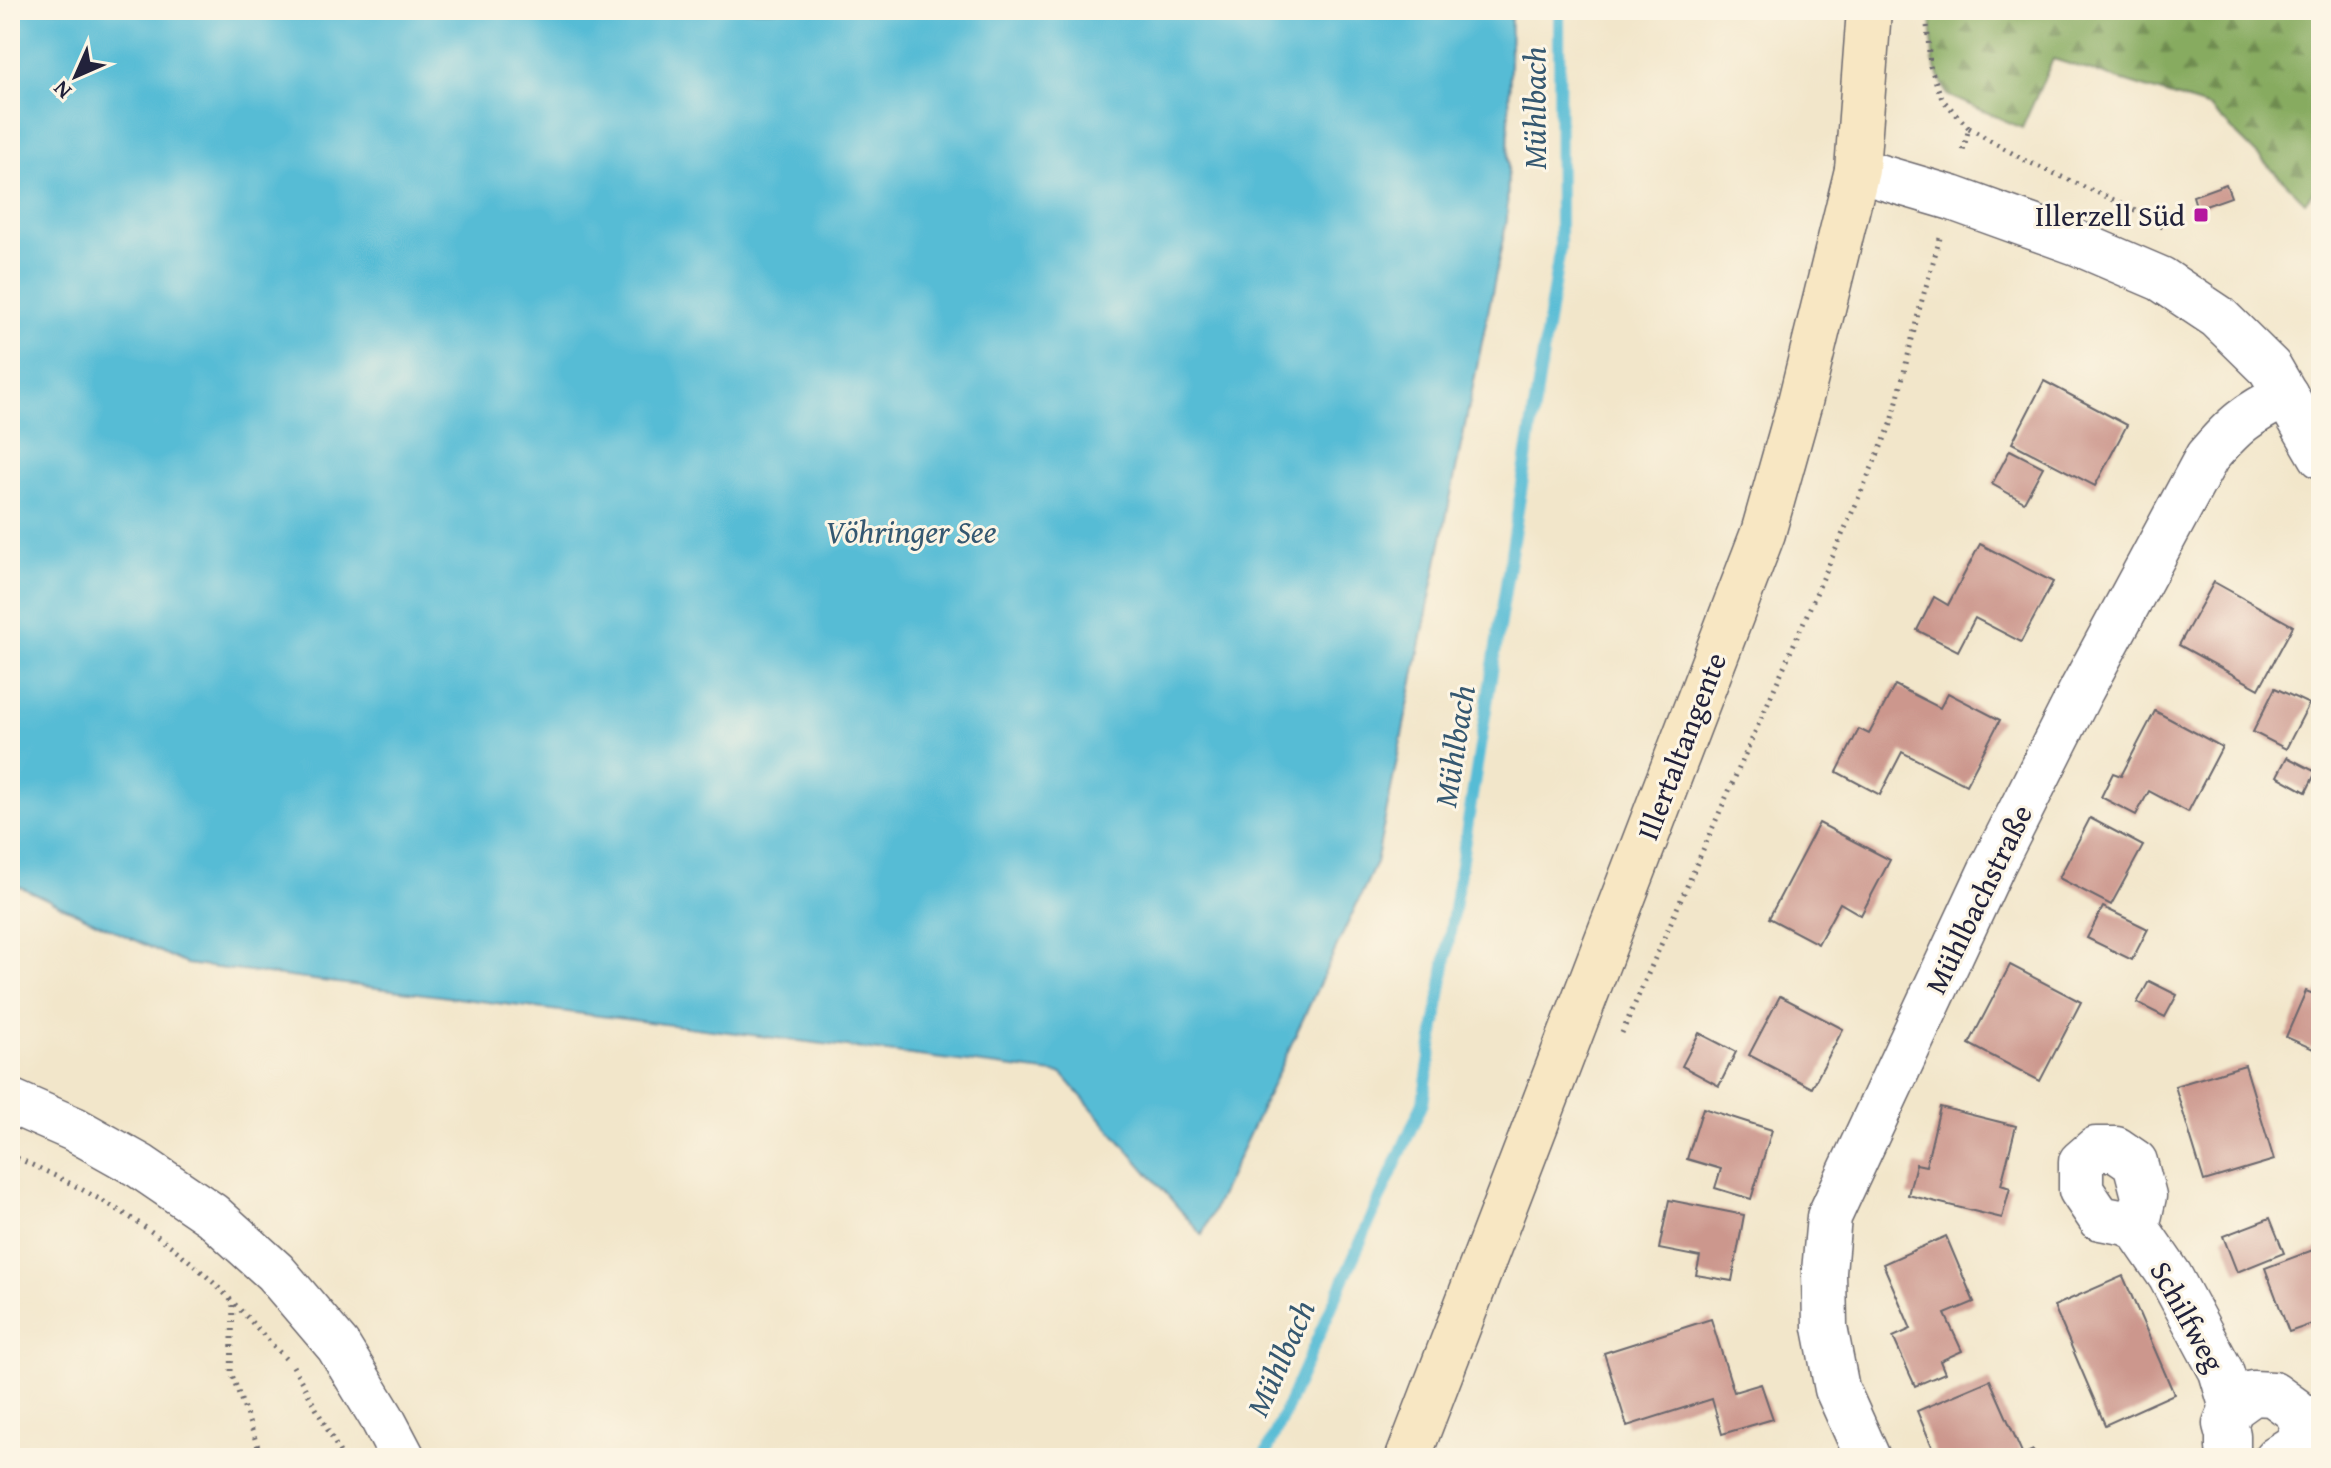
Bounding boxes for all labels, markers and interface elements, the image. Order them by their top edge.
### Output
north arrow [36,36,116,116]
water label: Mühlbach [1511,46,1558,170]
text: N [45,73,78,107]
place label: Illerzell Süd [2035,193,2185,237]
marker: Illerzell Süd [2192,206,2210,224]
water label: Vöhringer See [825,508,997,555]
street label: Illertaltangente [1625,646,1737,846]
water label: Mühlbach [1421,682,1487,810]
street label: Mühlbachstraße [1913,797,2043,1001]
street label: Schilfweg [2140,1253,2236,1379]
water label: Mühlbach [1234,1292,1326,1424]

